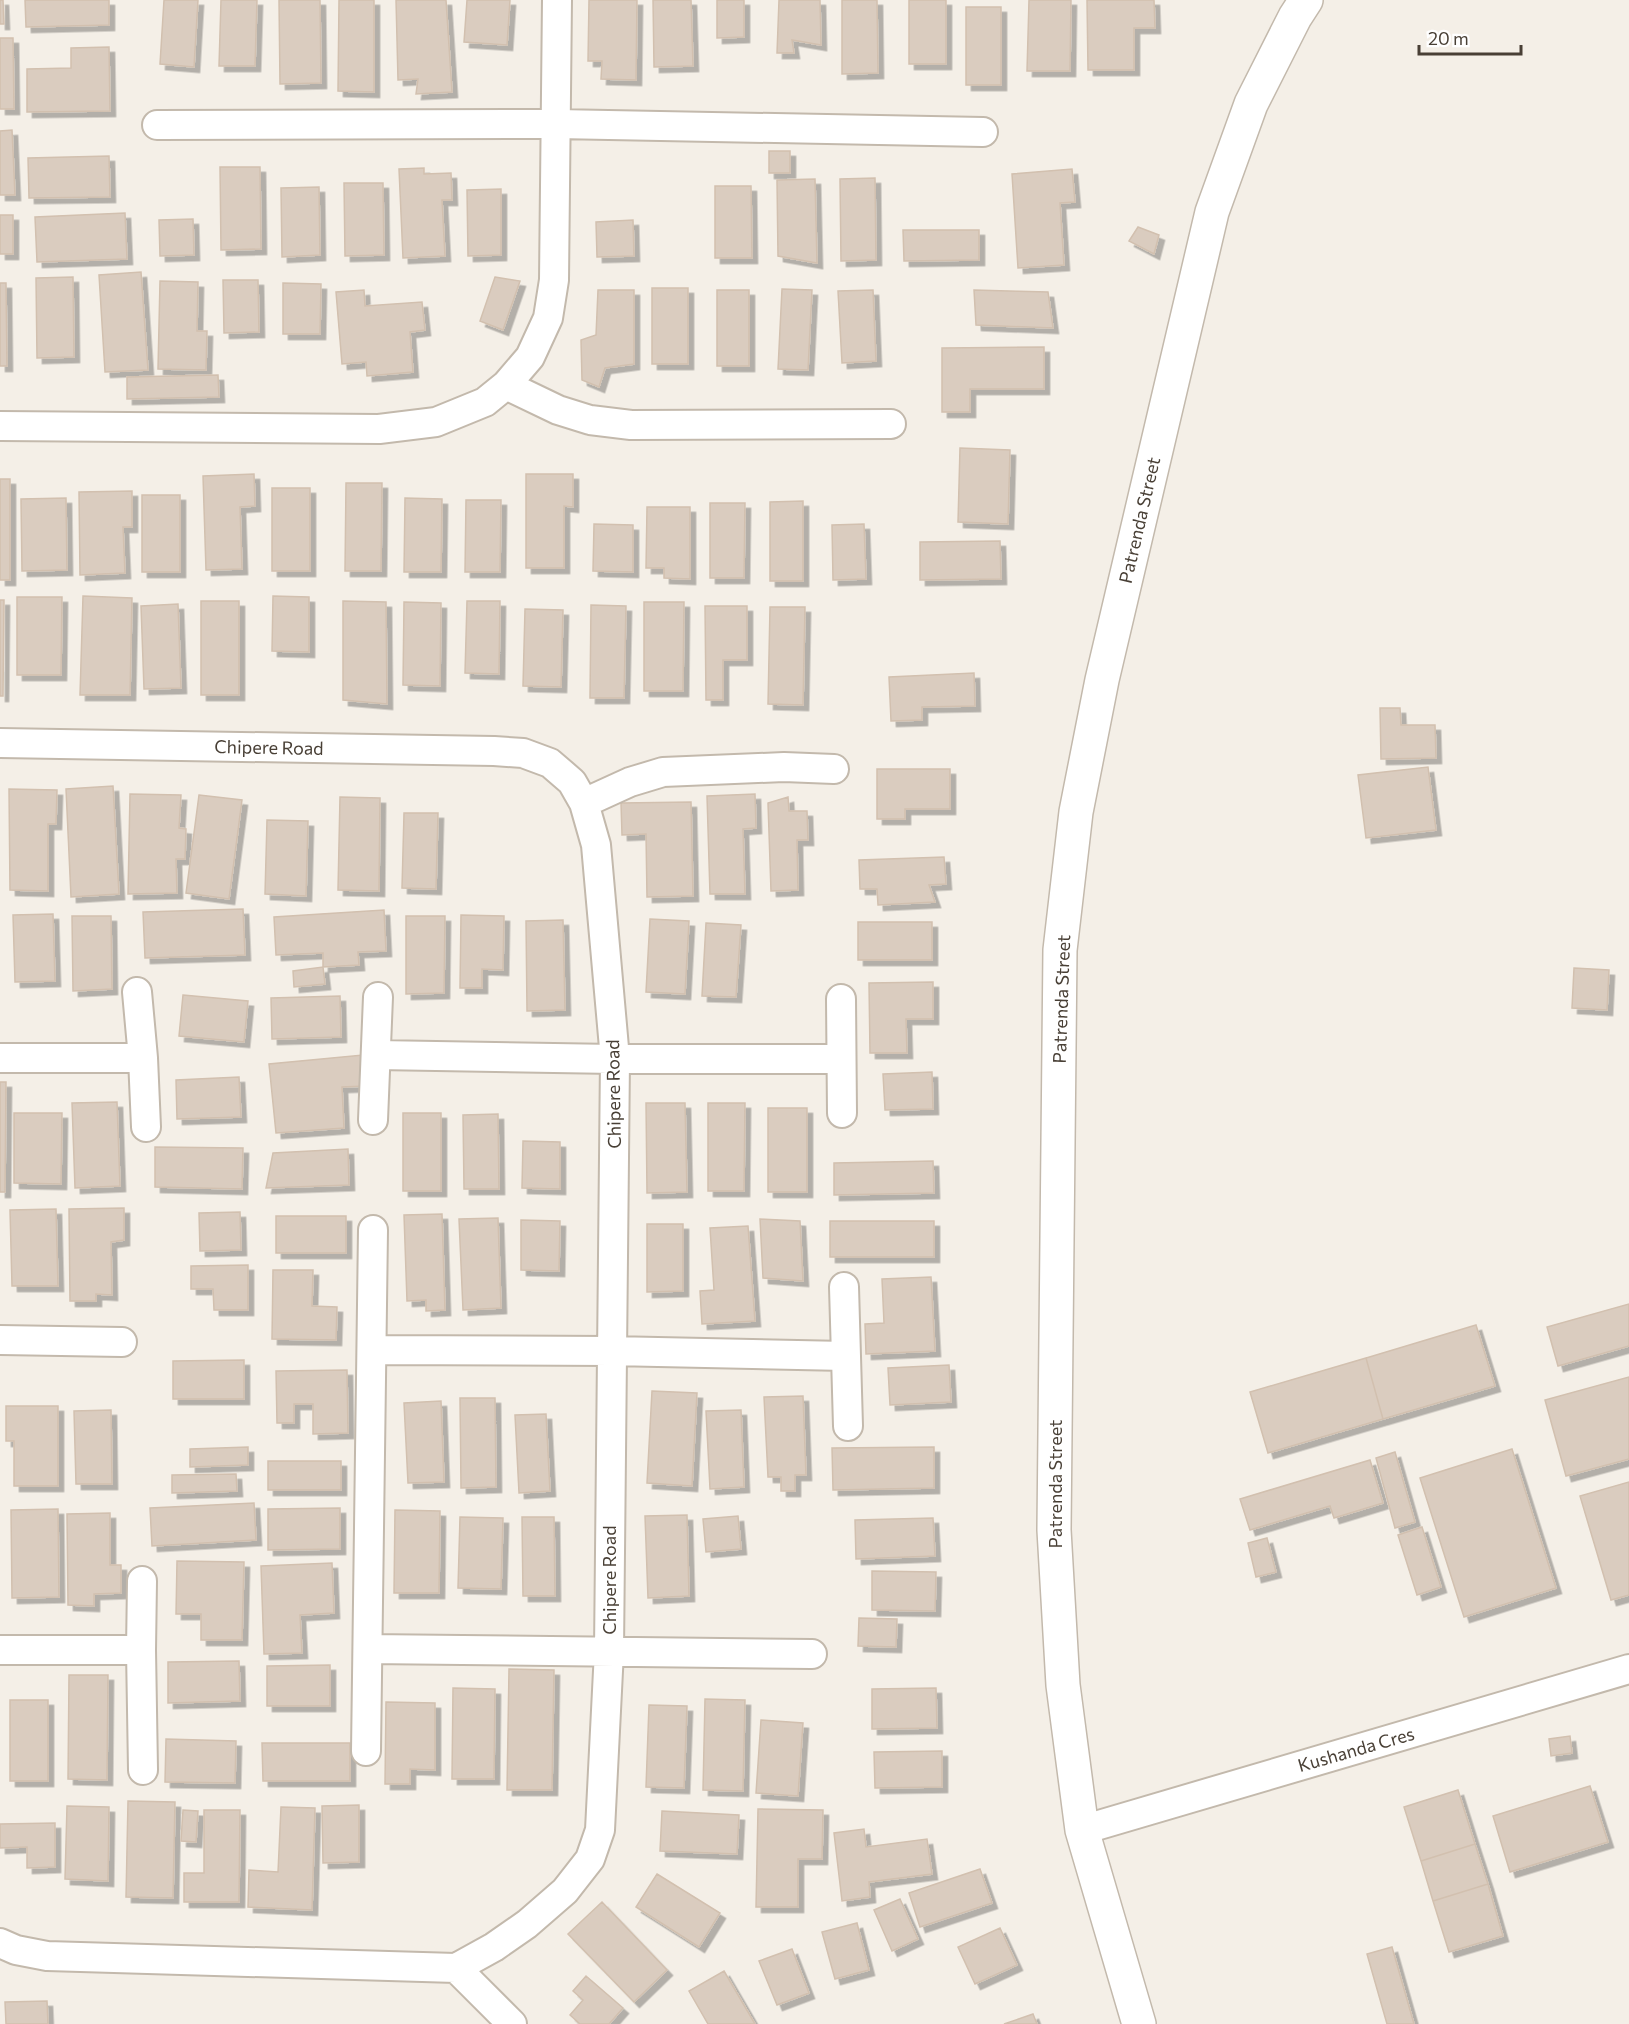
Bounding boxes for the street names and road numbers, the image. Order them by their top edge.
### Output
street label: Patrenda Street [1114,455,1164,585]
street label: Chipere Road [214,735,324,759]
street label: Patrenda Street [1048,934,1074,1064]
street label: Chipere Road [601,1039,625,1149]
street label: Patrenda Street [1044,1420,1066,1548]
street label: Chipere Road [598,1525,620,1635]
street label: Kushanda Cres [1295,1722,1417,1776]

